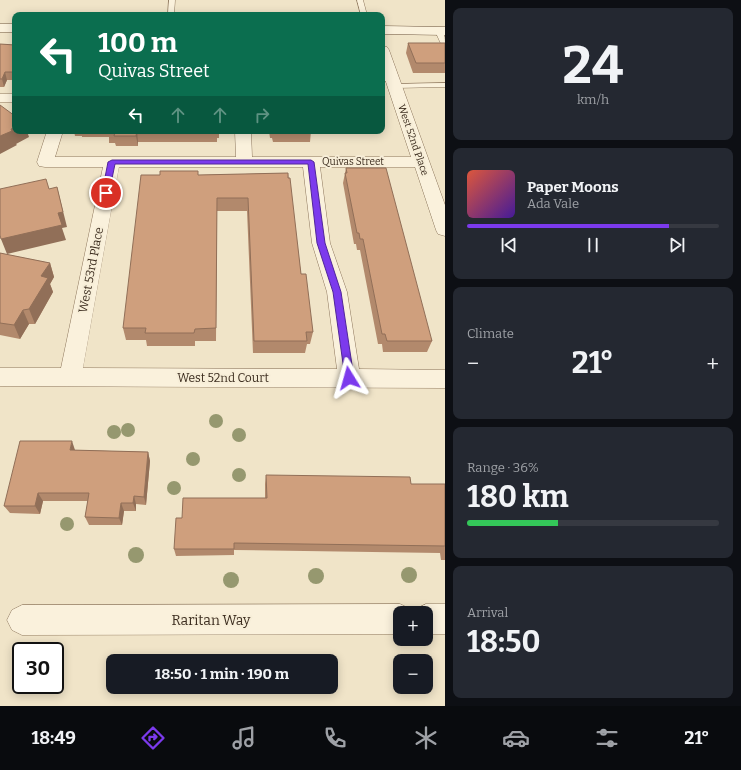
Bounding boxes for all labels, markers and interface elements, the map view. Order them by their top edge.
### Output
text: 100 m [98,26,177,59]
icon: left [32,28,84,80]
text: 24 [563,34,623,97]
text: Quivas Street [98,60,210,82]
text: km/h [577,92,609,107]
street label: West 52nd Place [395,103,431,177]
icon: left [125,104,147,126]
icon: ahead [167,104,189,126]
icon: ahead [209,104,231,126]
icon: right [251,104,273,126]
street label: Quivas Street [322,156,384,168]
pin [89,176,123,210]
text: Paper Moons [527,178,619,196]
icon: arrive [95,182,117,204]
text: Ada Vale [527,196,579,211]
street label: West 53rd Place [76,226,106,314]
icon: previous [498,234,520,256]
icon: pause [582,234,604,256]
icon: next [666,234,688,256]
text: Climate [467,326,514,341]
text: 21° [572,345,614,381]
text: − [467,350,479,377]
text: + [706,350,719,377]
position arrow [328,357,370,399]
street label: West 52nd Court [177,371,270,385]
text: Range · 36% [467,460,539,475]
text: 180 km [467,479,569,515]
text: Arrival [467,605,508,620]
map controls [393,606,433,694]
button: + [393,606,433,646]
street label: Raritan Way [172,612,251,629]
text: 18:50 [467,624,540,660]
speed limit sign: 30 [12,642,64,694]
button: − [393,654,433,694]
text: 18:50 · 1 min · 190 m [155,665,289,683]
icon: directions [139,724,167,752]
icon: music [230,724,258,752]
icon: phone [321,724,349,752]
icon: climate [412,724,440,752]
icon: car [502,724,530,752]
icon: filters [593,724,621,752]
text: 18:49 [31,727,76,749]
text: 21° [684,727,709,749]

